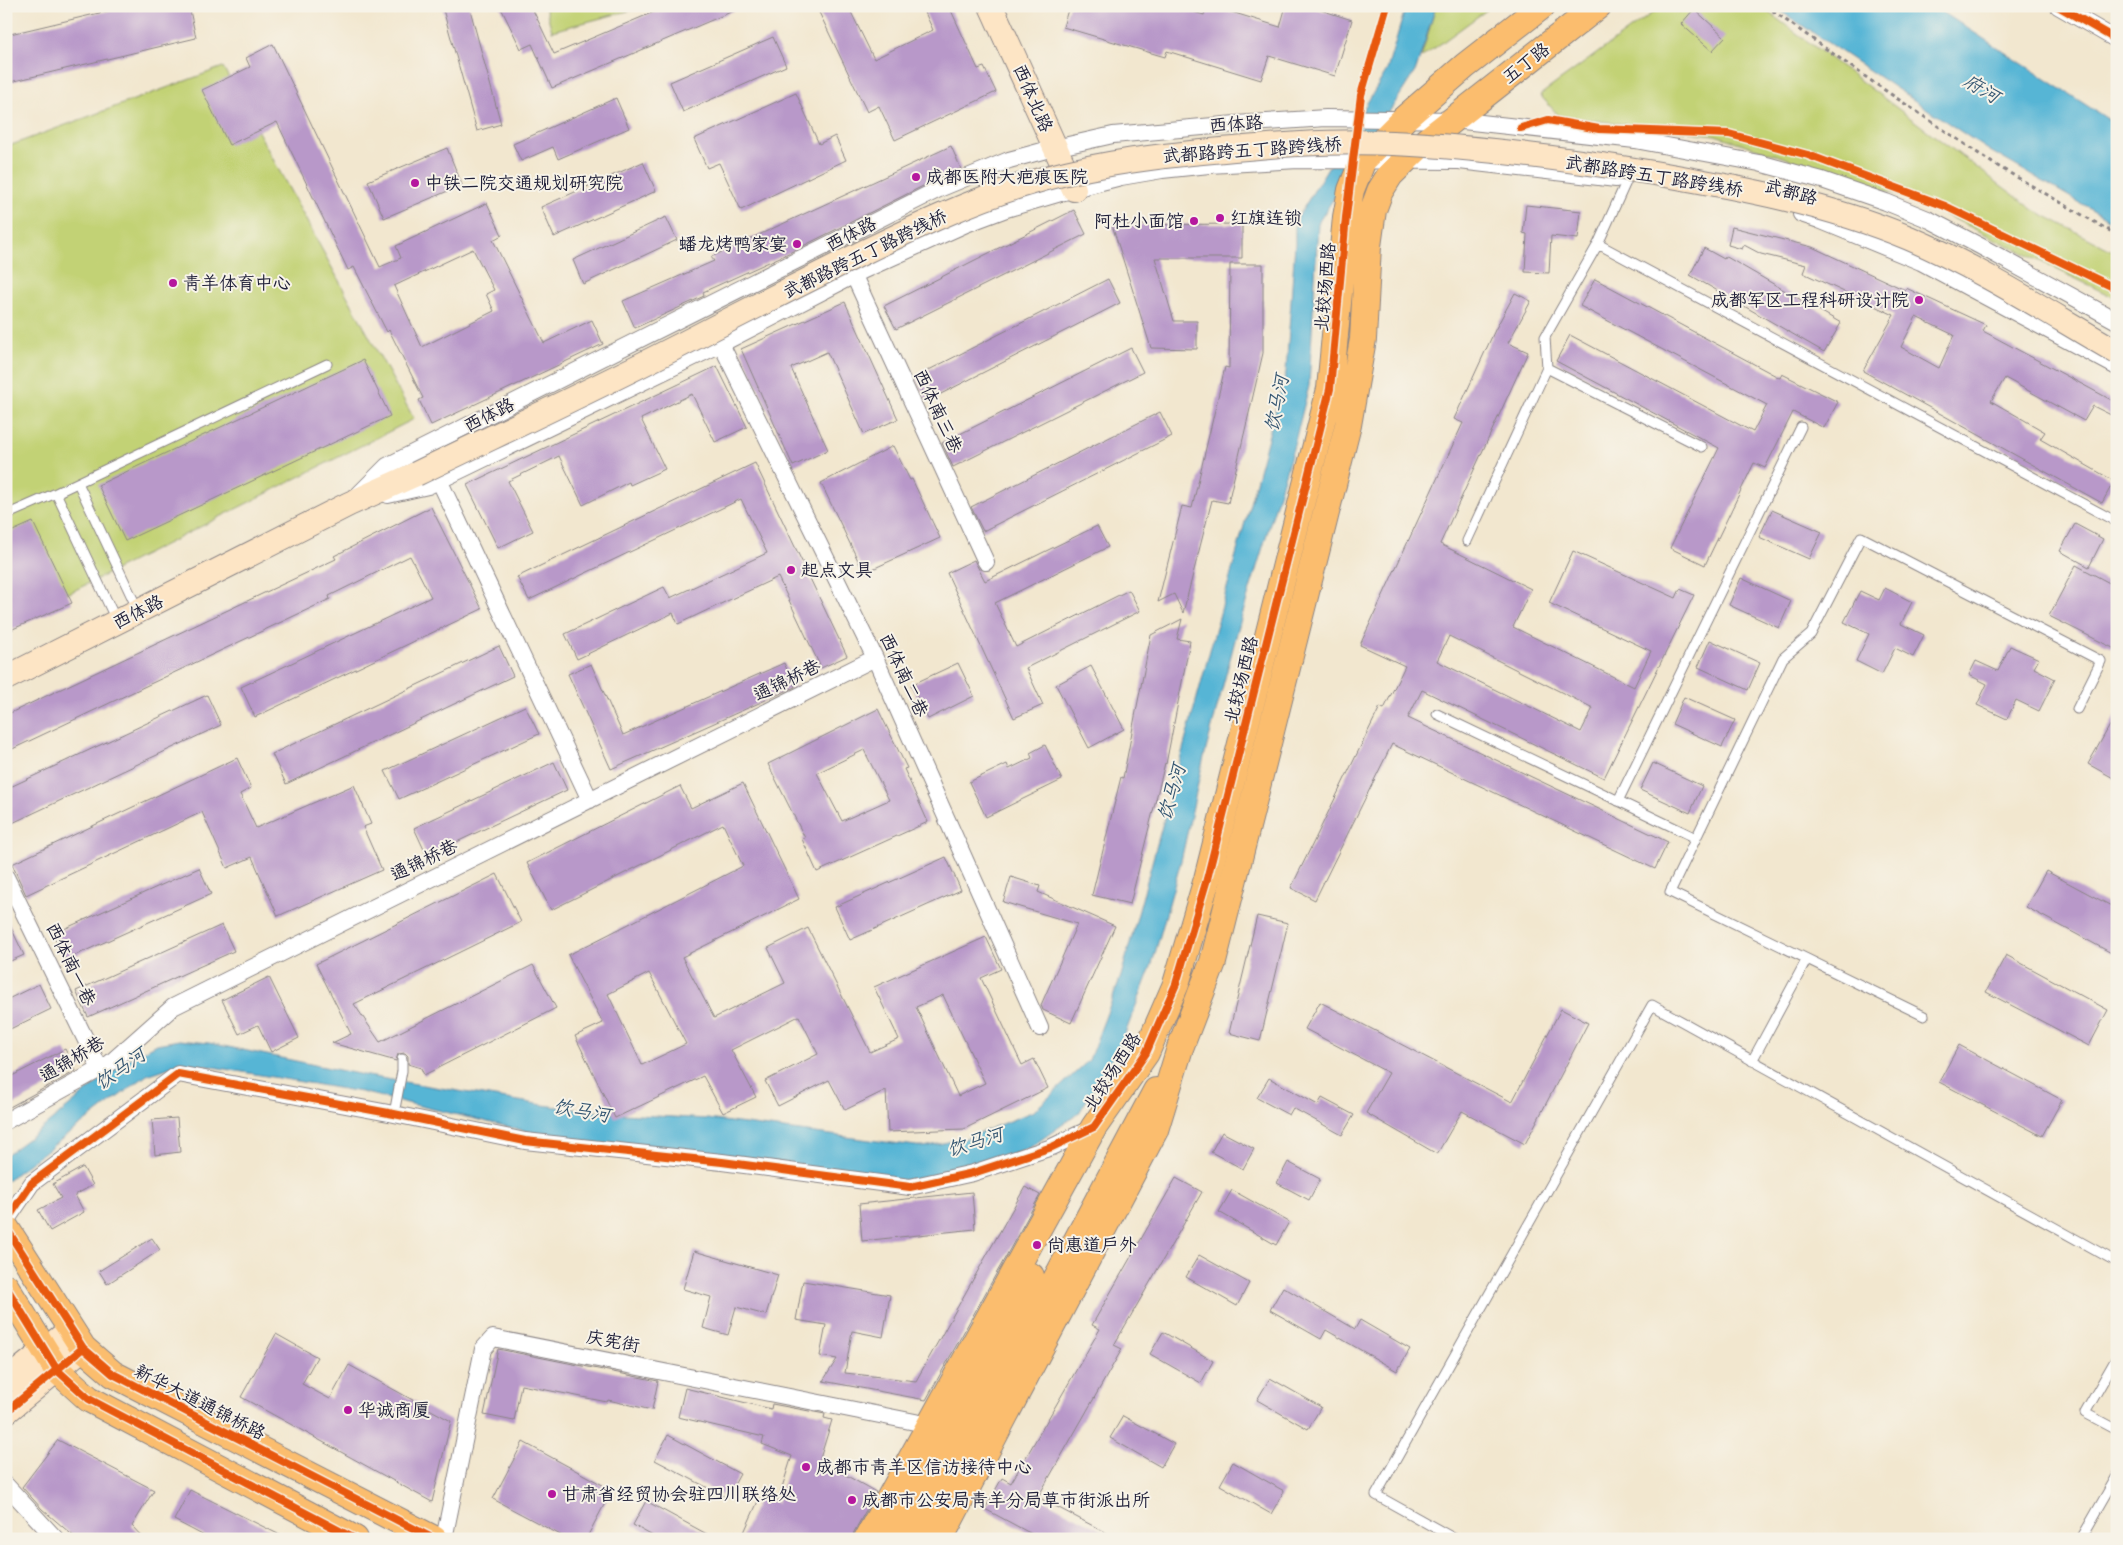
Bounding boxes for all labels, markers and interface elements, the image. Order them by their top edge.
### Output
street label: 五丁路 [1499,38,1557,91]
street label: 西体北路 [1005,61,1057,137]
water label: 府河 [1957,70,2006,114]
street label: 西体路 [1208,112,1264,141]
street label: 武都路跨五丁路跨线桥 [1162,134,1343,171]
street label: 武都路跨五丁路跨线桥 [1563,152,1744,205]
place label: 成都医附大疤痕医院 [926,167,1088,192]
marker: 成都医附大疤痕医院 [910,171,922,183]
place label: 中铁二院交通规划研究院 [425,173,623,198]
street label: 武都路 [1761,175,1820,213]
marker: 中铁二院交通规划研究院 [409,177,421,189]
street label: 武都路跨五丁路跨线桥 [780,206,952,307]
place label: 红旗连锁 [1230,208,1302,233]
place label: 阿杜小面馆 [1094,211,1184,236]
marker: 红旗连锁 [1214,212,1226,224]
street label: 西体路 [822,213,882,260]
marker: 阿杜小面馆 [1188,215,1200,227]
place label: 蟠龙烤鸭家宴 [679,234,787,259]
marker: 蟠龙烤鸭家宴 [791,238,803,250]
street label: 北较场西路 [1311,241,1344,333]
place label: 青羊体育中心 [183,273,291,298]
marker: 青羊体育中心 [167,277,179,289]
place label: 成都军区工程科研设计院 [1711,290,1909,315]
marker: 成都军区工程科研设计院 [1913,294,1925,306]
street label: 西体南三巷 [905,366,966,458]
water label: 饮马河 [1261,370,1299,434]
street label: 西体路 [460,394,520,441]
place label: 起点文具 [801,560,873,585]
marker: 起点文具 [785,564,797,576]
street label: 西体路 [109,591,169,638]
street label: 西体南二巷 [871,630,932,722]
street label: 北较场西路 [1220,634,1266,727]
street label: 通锦桥巷 [750,655,826,709]
water label: 饮马河 [1154,759,1196,824]
street label: 通锦桥巷 [387,835,463,889]
street label: 西体南一巷 [38,919,100,1011]
street label: 北较场西路 [1079,1029,1149,1118]
street label: 通锦桥巷 [36,1032,111,1090]
water label: 饮马河 [91,1042,156,1098]
water label: 饮马河 [551,1095,615,1132]
water label: 饮马河 [945,1122,1010,1166]
place label: 尚惠道户外 [1047,1235,1137,1260]
marker: 尚惠道户外 [1031,1239,1043,1251]
street label: 庆宪街 [584,1326,641,1361]
street label: 新华大道通锦桥路 [129,1360,269,1448]
place label: 华诚商厦 [358,1400,430,1425]
marker: 华诚商厦 [342,1404,354,1416]
place label: 成都市青羊区信访接待中心 [816,1457,1032,1482]
marker: 成都市青羊区信访接待中心 [800,1461,812,1473]
place label: 甘肃省经贸协会驻四川联络处 [562,1484,796,1509]
marker: 甘肃省经贸协会驻四川联络处 [546,1488,558,1500]
place label: 成都市公安局青羊分局草市街派出所 [862,1490,1150,1515]
marker: 成都市公安局青羊分局草市街派出所 [846,1494,858,1506]

